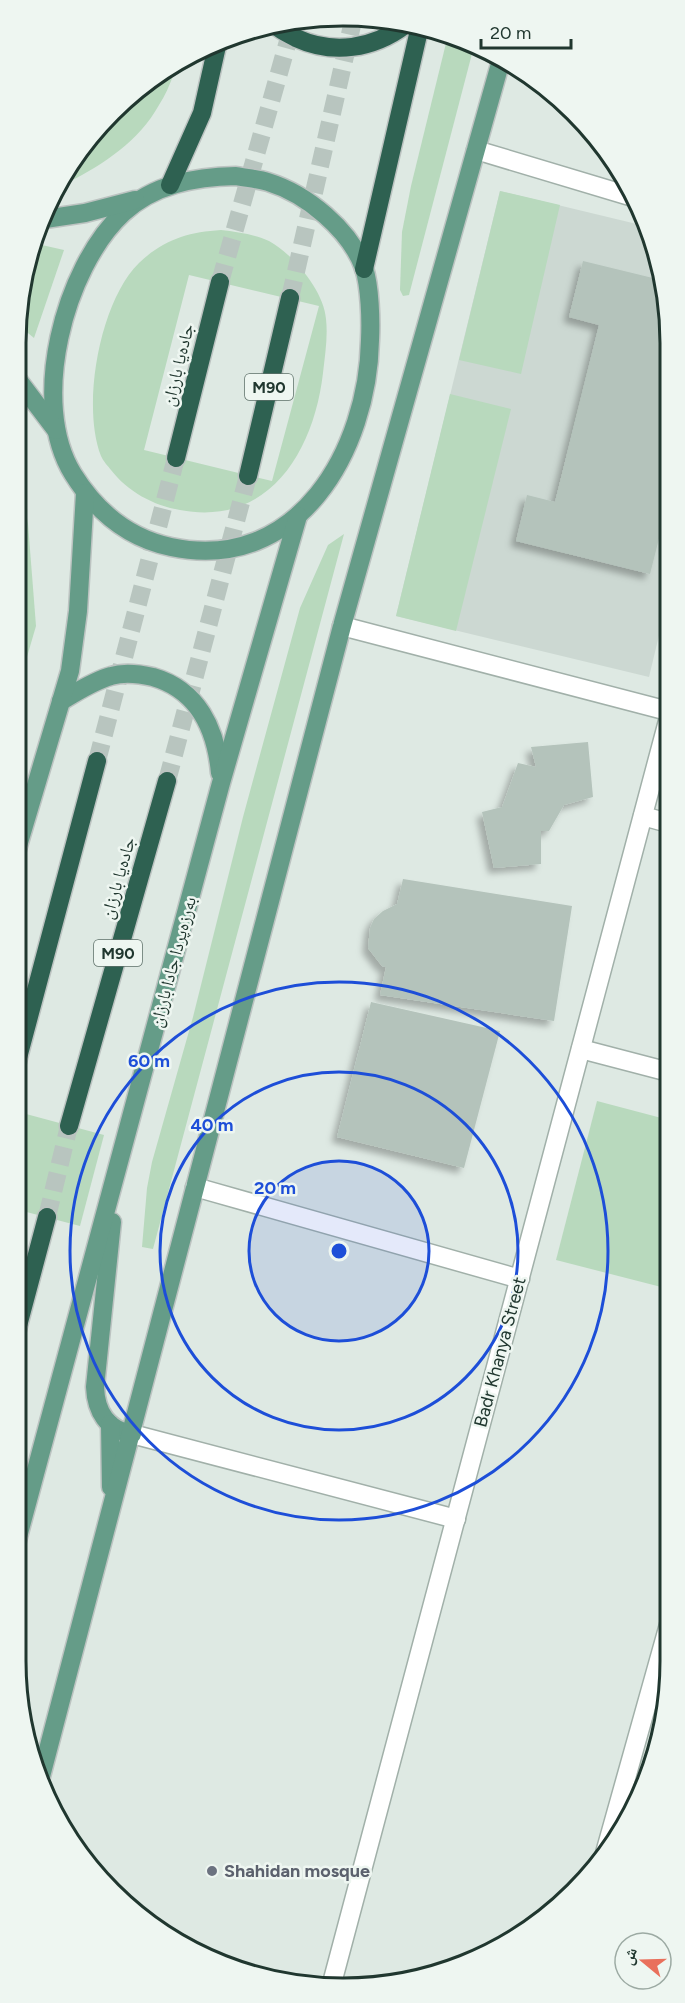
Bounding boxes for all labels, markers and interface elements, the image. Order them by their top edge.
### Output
scale bar [481,12,571,50]
text: 20 m [490,22,531,44]
street label: جادەیا بارزان [157,321,199,409]
road number: M90 [245,374,293,400]
street label: جادەیا بارزان [96,834,140,922]
street label: بەرزەپردا جادا بارزان [145,894,201,1030]
road number: M90 [94,940,142,966]
text: 60 m [128,1050,170,1072]
text: 40 m [190,1114,234,1136]
text: 20 m [254,1177,296,1199]
centre of rings [329,1241,349,1261]
street label: Badr Khanya Street [469,1274,531,1430]
place label: Shahidan mosque [224,1860,370,1882]
marker: Shahidan mosque [205,1864,219,1878]
north arrow [613,1931,673,1991]
text: ش [618,1945,641,1967]

